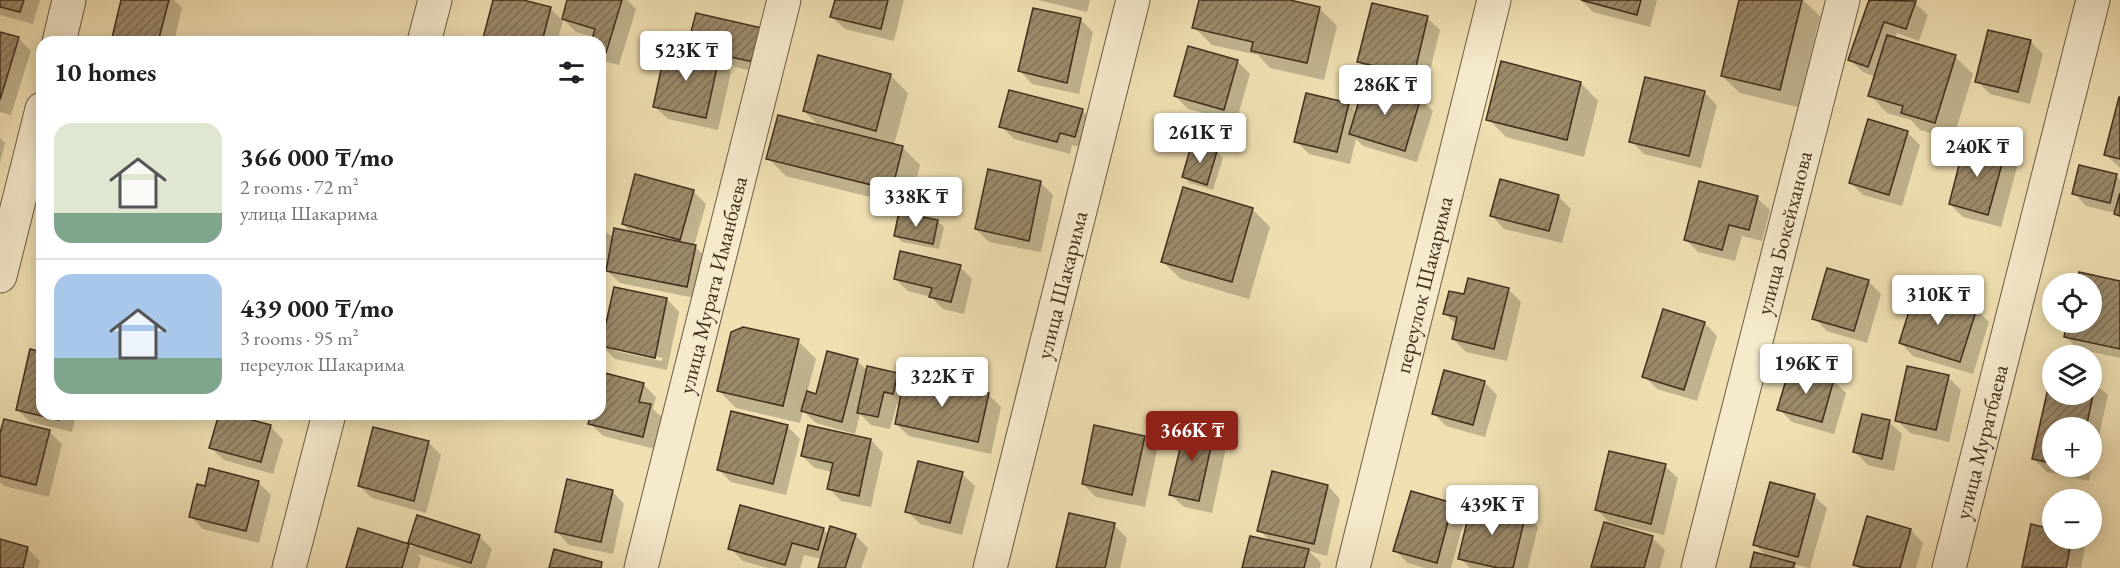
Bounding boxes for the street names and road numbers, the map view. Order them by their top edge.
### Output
street label: улица Бокейханова [1749,148,1819,318]
street label: улица Мурата Иманбаева [671,173,754,397]
street label: переулок Шакарима [1388,193,1460,376]
street label: улица Шакарима [1029,208,1094,362]
street label: улица Муратбаева [1948,361,2015,523]

